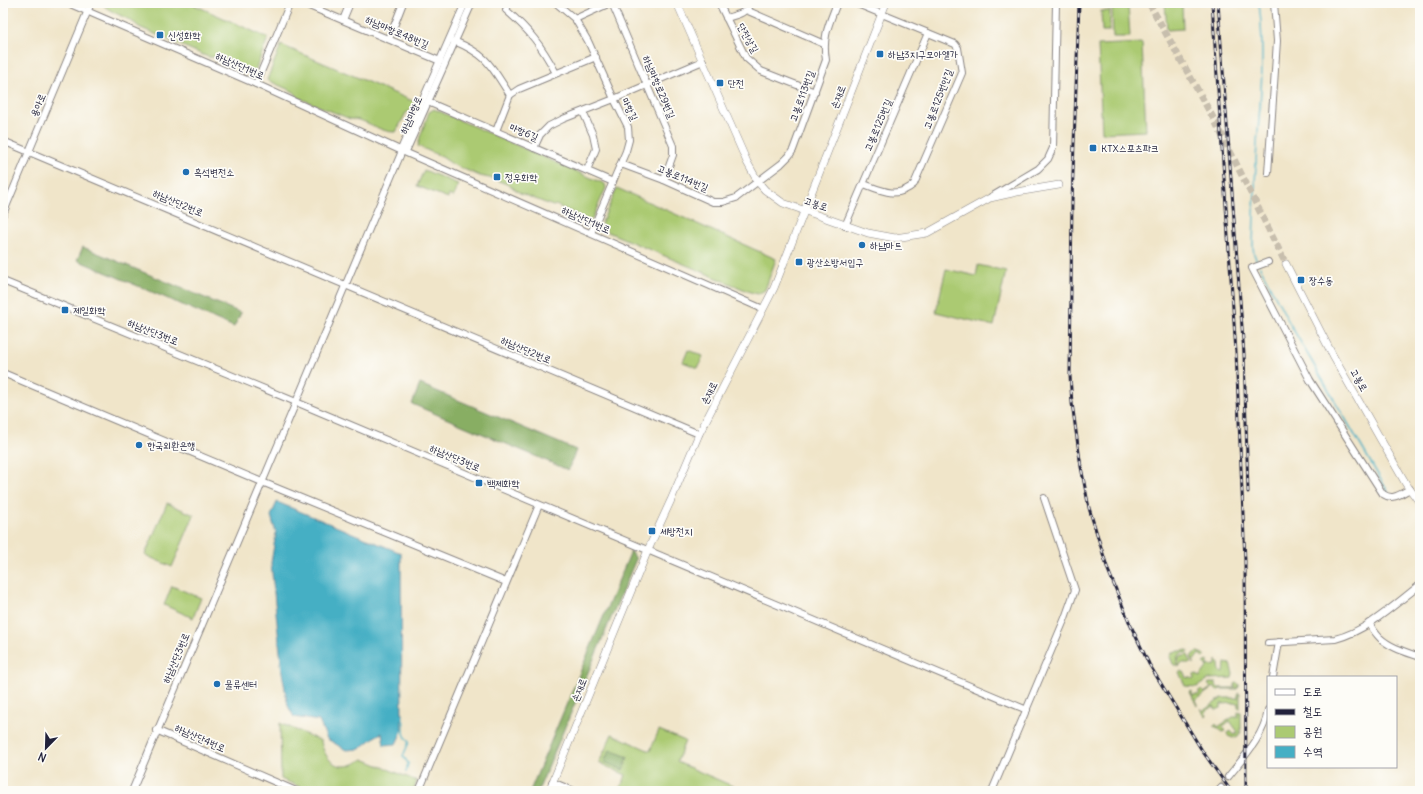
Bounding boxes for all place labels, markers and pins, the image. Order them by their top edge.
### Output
place label: 신성화학 [168,29,201,42]
marker: 신성화학 [155,30,165,40]
place label: 하남3지구모아엘가 [888,48,958,61]
marker: 하남3지구모아엘가 [875,49,885,59]
place label: 단전 [728,77,744,90]
marker: 단전 [715,78,725,88]
place label: KTX스포츠파크 [1101,142,1159,155]
marker: KTX스포츠파크 [1088,143,1098,153]
place label: 흑석변전소 [194,166,234,179]
marker: 흑석변전소 [181,167,191,177]
place label: 정우화학 [505,171,538,184]
marker: 정우화학 [492,172,502,182]
place label: 하남마트 [870,239,902,252]
marker: 하남마트 [857,240,867,250]
place label: 광산소방서입구 [807,256,863,269]
marker: 광산소방서입구 [794,257,804,267]
place label: 장수동 [1309,274,1333,287]
marker: 장수동 [1296,275,1306,285]
place label: 제일화학 [73,304,106,317]
marker: 제일화학 [60,305,70,315]
place label: 한국외환은행 [147,439,195,452]
marker: 한국외환은행 [134,440,144,450]
place label: 백제화학 [487,477,520,490]
marker: 백제화학 [474,478,484,488]
place label: 세방전지 [660,525,692,538]
marker: 세방전지 [647,526,657,536]
place label: 물류센터 [225,678,257,691]
marker: 물류센터 [212,679,222,689]

